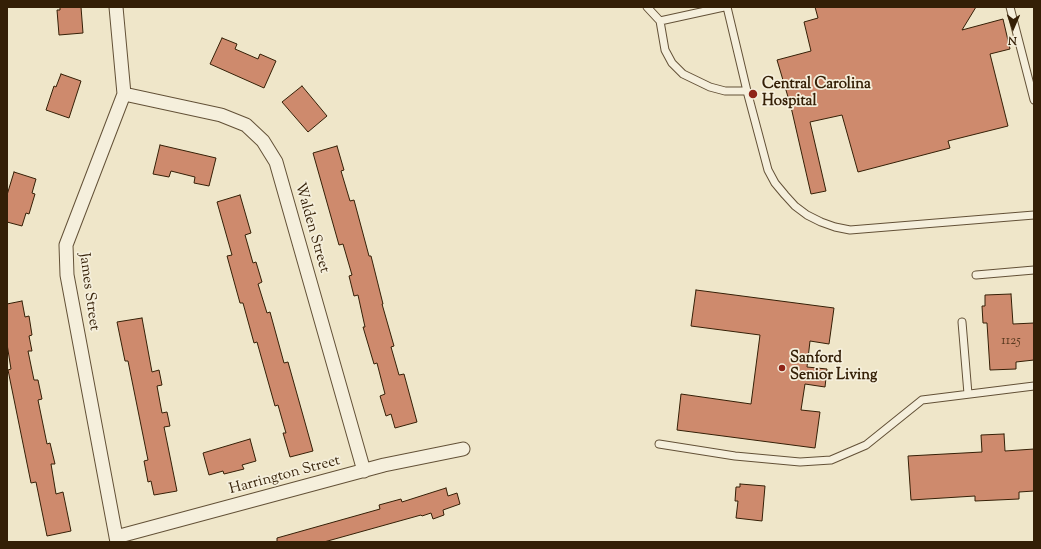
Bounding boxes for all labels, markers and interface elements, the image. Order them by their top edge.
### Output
north arrow [993,8,1033,48]
text: N [1008,32,1017,48]
place label: Central Carolina Hospital [762,76,871,111]
marker: Central Carolina Hospital [747,88,759,100]
street label: Walden Street [290,181,332,275]
street label: James Street [74,252,102,332]
house number: 1125 [1001,334,1021,350]
place label: Sanford Senior Living [790,350,877,385]
marker: Sanford Senior Living [777,363,787,373]
street label: Harrington Street [227,453,343,499]

